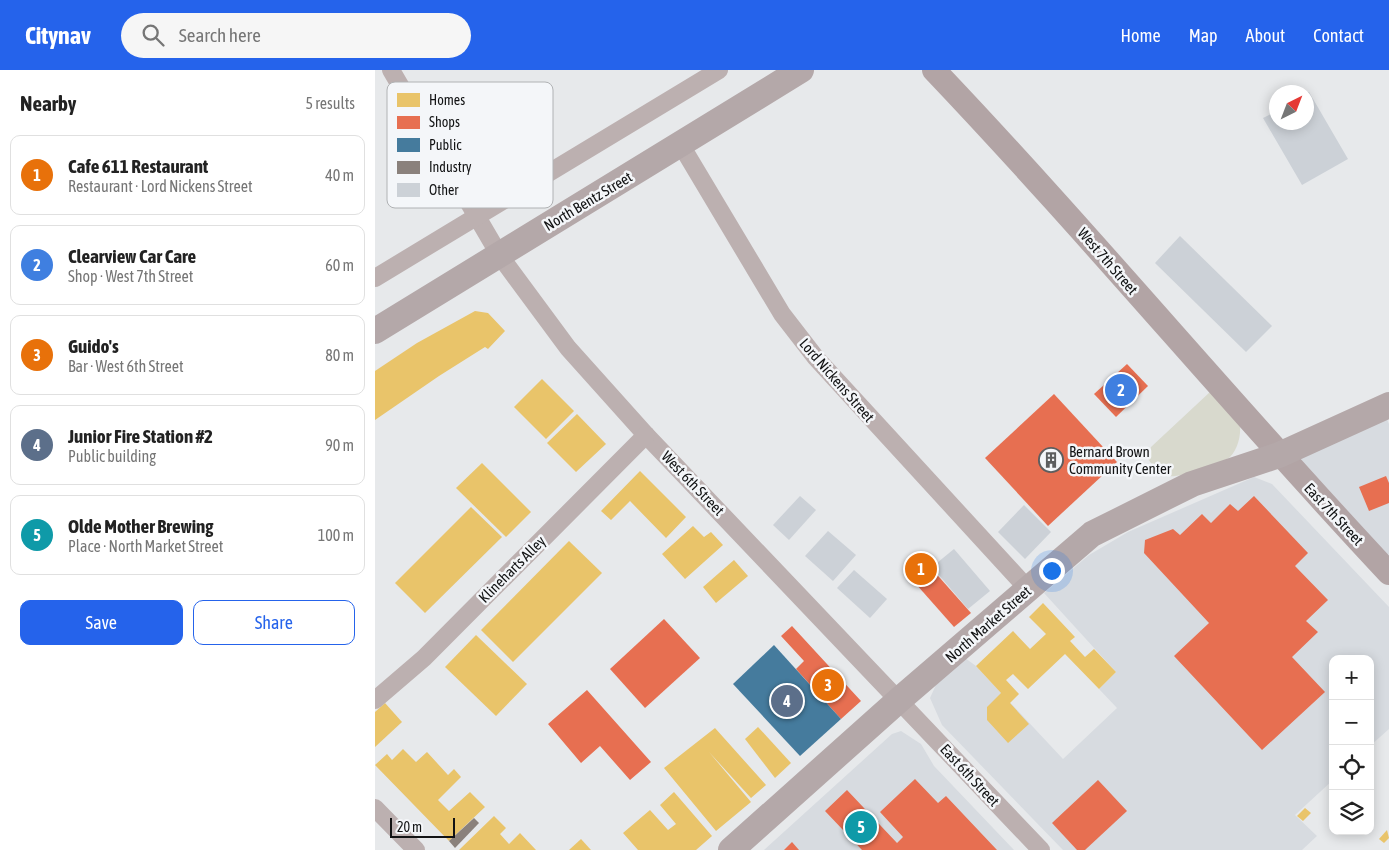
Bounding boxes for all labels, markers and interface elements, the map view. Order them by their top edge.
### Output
search box [121,13,471,58]
icon: search [139,21,167,49]
text: Citynav [25,22,91,49]
text: Search here [179,24,261,46]
text: Home [1121,25,1161,46]
text: Map [1189,25,1218,46]
text: About [1246,25,1285,46]
text: Contact [1313,25,1364,46]
legend [387,82,553,208]
north arrow [1269,85,1314,130]
text: Nearby [20,91,76,115]
text: Homes [429,92,465,108]
text: 5 results [305,94,355,112]
text: Shops [429,114,460,130]
text: Public [429,137,462,153]
text: Cafe 611 Restaurant [68,155,208,177]
text: Industry [429,159,472,175]
text: 1 [33,166,41,184]
text: 40 m [325,166,354,184]
street label: North Bentz Street [541,168,635,234]
text: Restaurant · Lord Nickens Street [68,177,253,195]
text: Other [429,182,459,198]
street label: West 7th Street [1075,224,1141,298]
text: Clearview Car Care [68,245,196,267]
text: 2 [33,256,41,274]
text: 60 m [325,256,354,274]
text: Shop · West 7th Street [68,267,193,285]
text: Guido's [68,335,119,357]
street label: Lord Nickens Street [796,335,878,425]
text: 3 [33,346,41,364]
text: 80 m [325,346,354,364]
text: Bar · West 6th Street [68,357,184,375]
pin: 2 [1105,371,1137,409]
text: Junior Fire Station #2 [68,425,213,447]
text: 4 [33,436,41,454]
text: 90 m [325,436,354,454]
place label: Bernard Brown Community Center [1069,443,1172,477]
text: Public building [68,447,156,465]
street label: West 6th Street [658,447,728,519]
building icon: Bernard Brown Community Center [1038,447,1064,473]
street label: East 7th Street [1301,479,1367,549]
text: Olde Mother Brewing [68,515,214,537]
text: 5 [33,526,41,544]
text: 100 m [318,526,354,544]
street label: Klineharts Alley [475,532,549,606]
text: Place · North Market Street [68,537,223,555]
pin: 1 [905,550,937,588]
your location [1039,558,1065,584]
street label: North Market Street [942,582,1034,666]
button: Save [20,600,183,645]
button: Share [193,600,355,645]
map controls [1329,655,1374,835]
button: + [1329,655,1374,700]
pin: 3 [812,666,844,704]
pin: 4 [771,682,803,720]
button: − [1329,700,1374,745]
street label: East 6th Street [937,740,1003,810]
button: locate [1329,745,1374,790]
button: layers [1329,790,1374,835]
pin: 5 [845,808,877,846]
scale bar [390,815,455,838]
text: 20 m [397,819,422,835]

